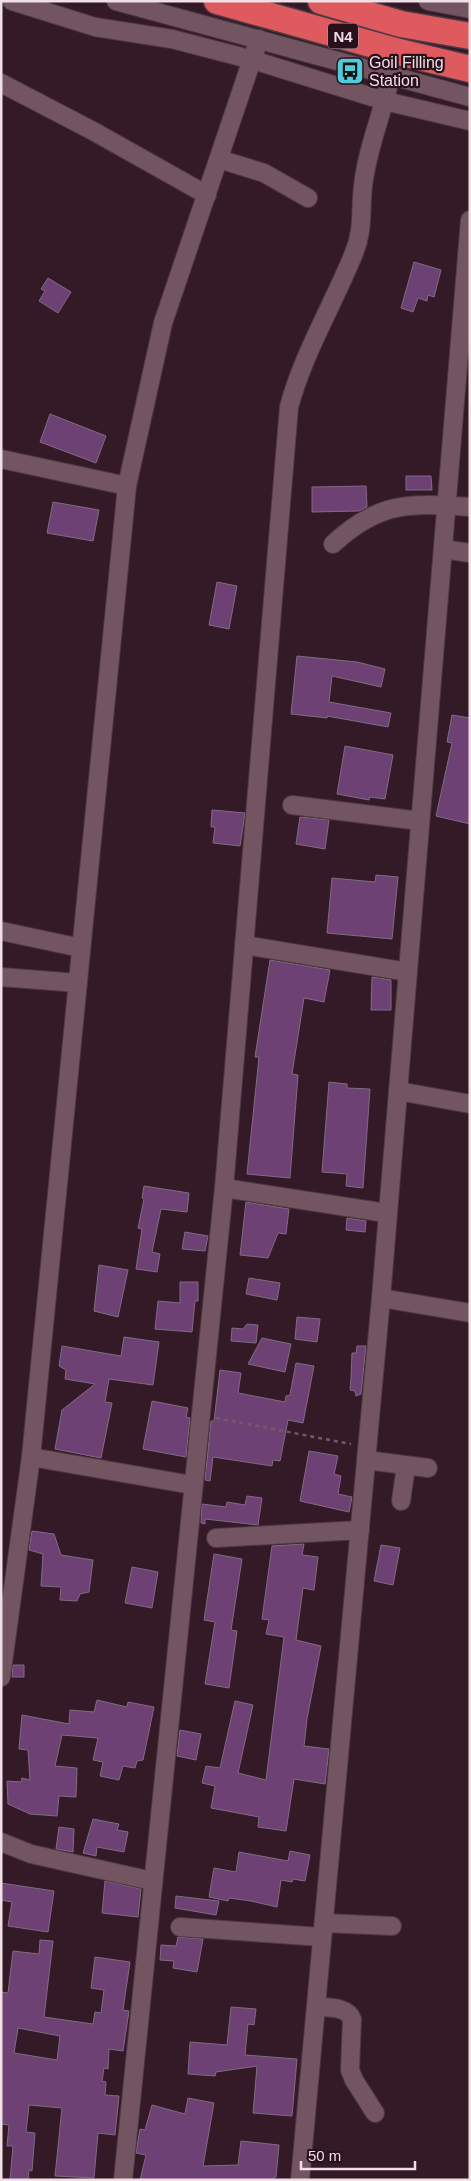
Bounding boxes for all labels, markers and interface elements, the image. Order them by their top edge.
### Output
road number: N4 [328,24,358,48]
place label: Goil Filling Station [369,54,444,89]
bus stop icon: Goil Filling Station [335,56,365,86]
scale bar [301,2138,415,2170]
text: 50 m [308,2147,341,2164]

